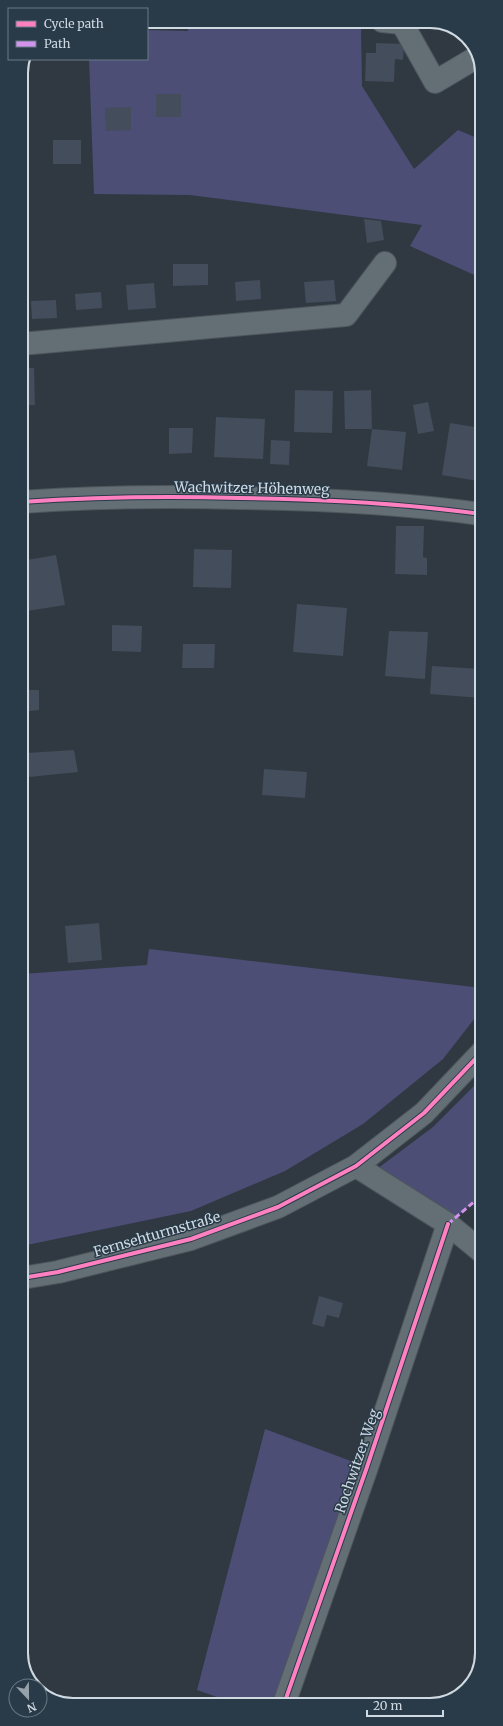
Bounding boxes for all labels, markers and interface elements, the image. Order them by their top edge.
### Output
legend [8,8,148,60]
text: Cycle path [44,16,104,31]
text: Path [44,36,70,51]
street label: Wachwitzer Höhenweg [173,478,330,498]
street label: Fernsehturmstraße [91,1207,223,1261]
street label: Rochwitzer Weg [331,1406,383,1516]
north arrow [8,1678,48,1718]
scale bar [367,1692,443,1718]
text: 20 m [373,1698,402,1713]
text: N [25,1699,38,1716]

